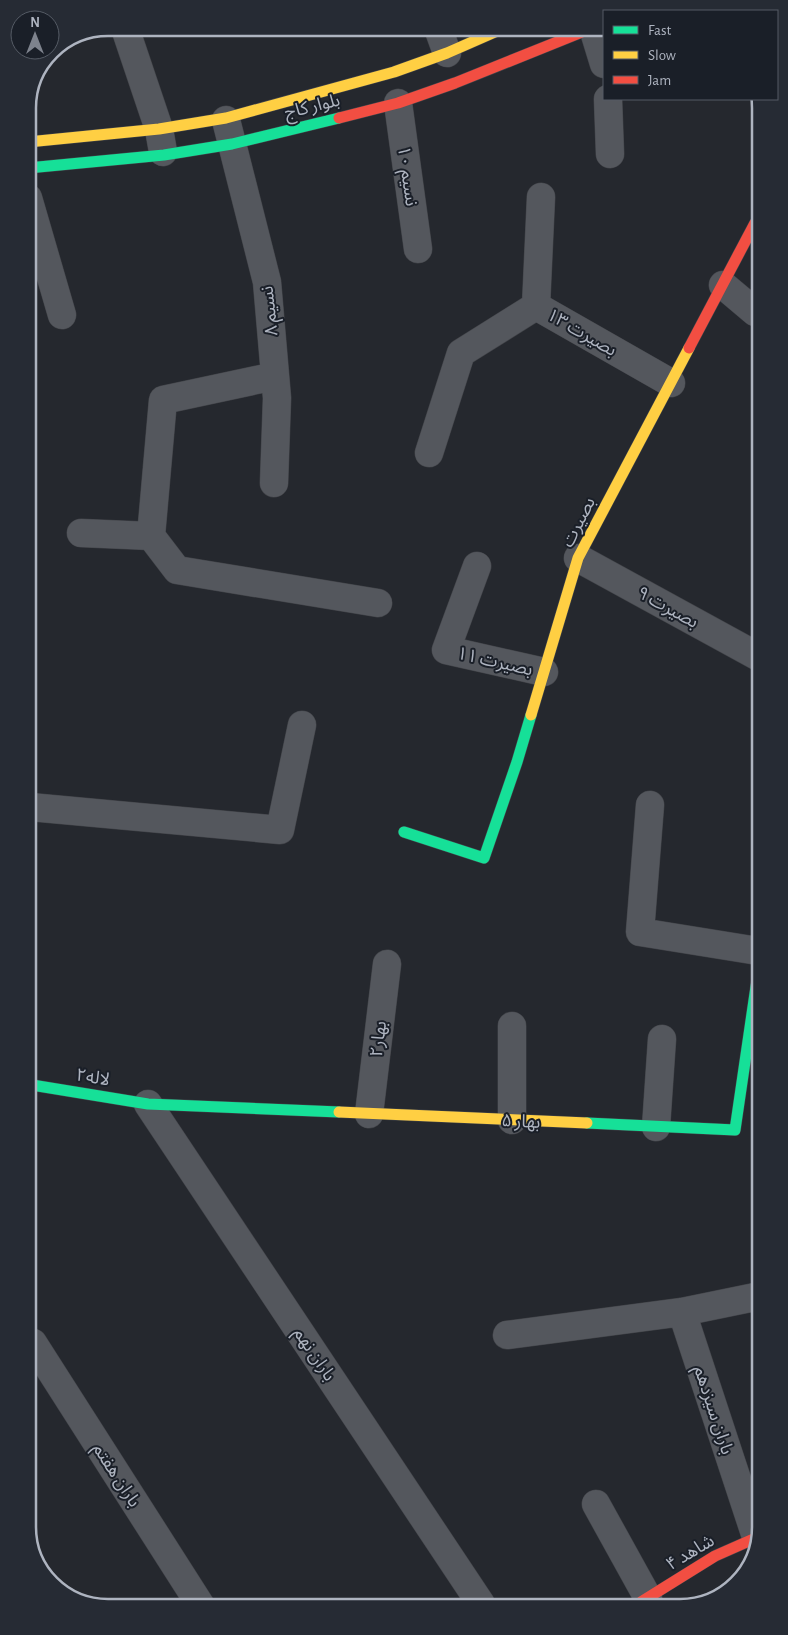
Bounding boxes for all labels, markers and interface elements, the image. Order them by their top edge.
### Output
north arrow [10,10,60,60]
legend [603,10,778,100]
text: N [30,16,40,30]
text: Fast [648,23,672,38]
text: Slow [648,48,676,63]
text: Jam [648,73,671,88]
street label: بلوار کاج [283,91,343,125]
street label: نسیم ۱۰ [391,145,420,208]
street label: نسیم ۸ [258,285,285,337]
street label: بصیرت ۱۳ [543,306,619,361]
street label: بصیرت [559,494,600,551]
street label: بصیرت ۹ [633,584,701,633]
street label: بصیرت ۱۱ [455,645,534,680]
street label: بهار۲ [368,1020,391,1058]
street label: لاله۲ [75,1066,111,1090]
street label: بهار ۵ [501,1112,541,1133]
street label: باران نهم [287,1325,338,1386]
street label: باران سیزدهم [687,1364,736,1458]
street label: باران هفتم [87,1440,143,1512]
street label: شاهد ۴ [663,1532,718,1574]

